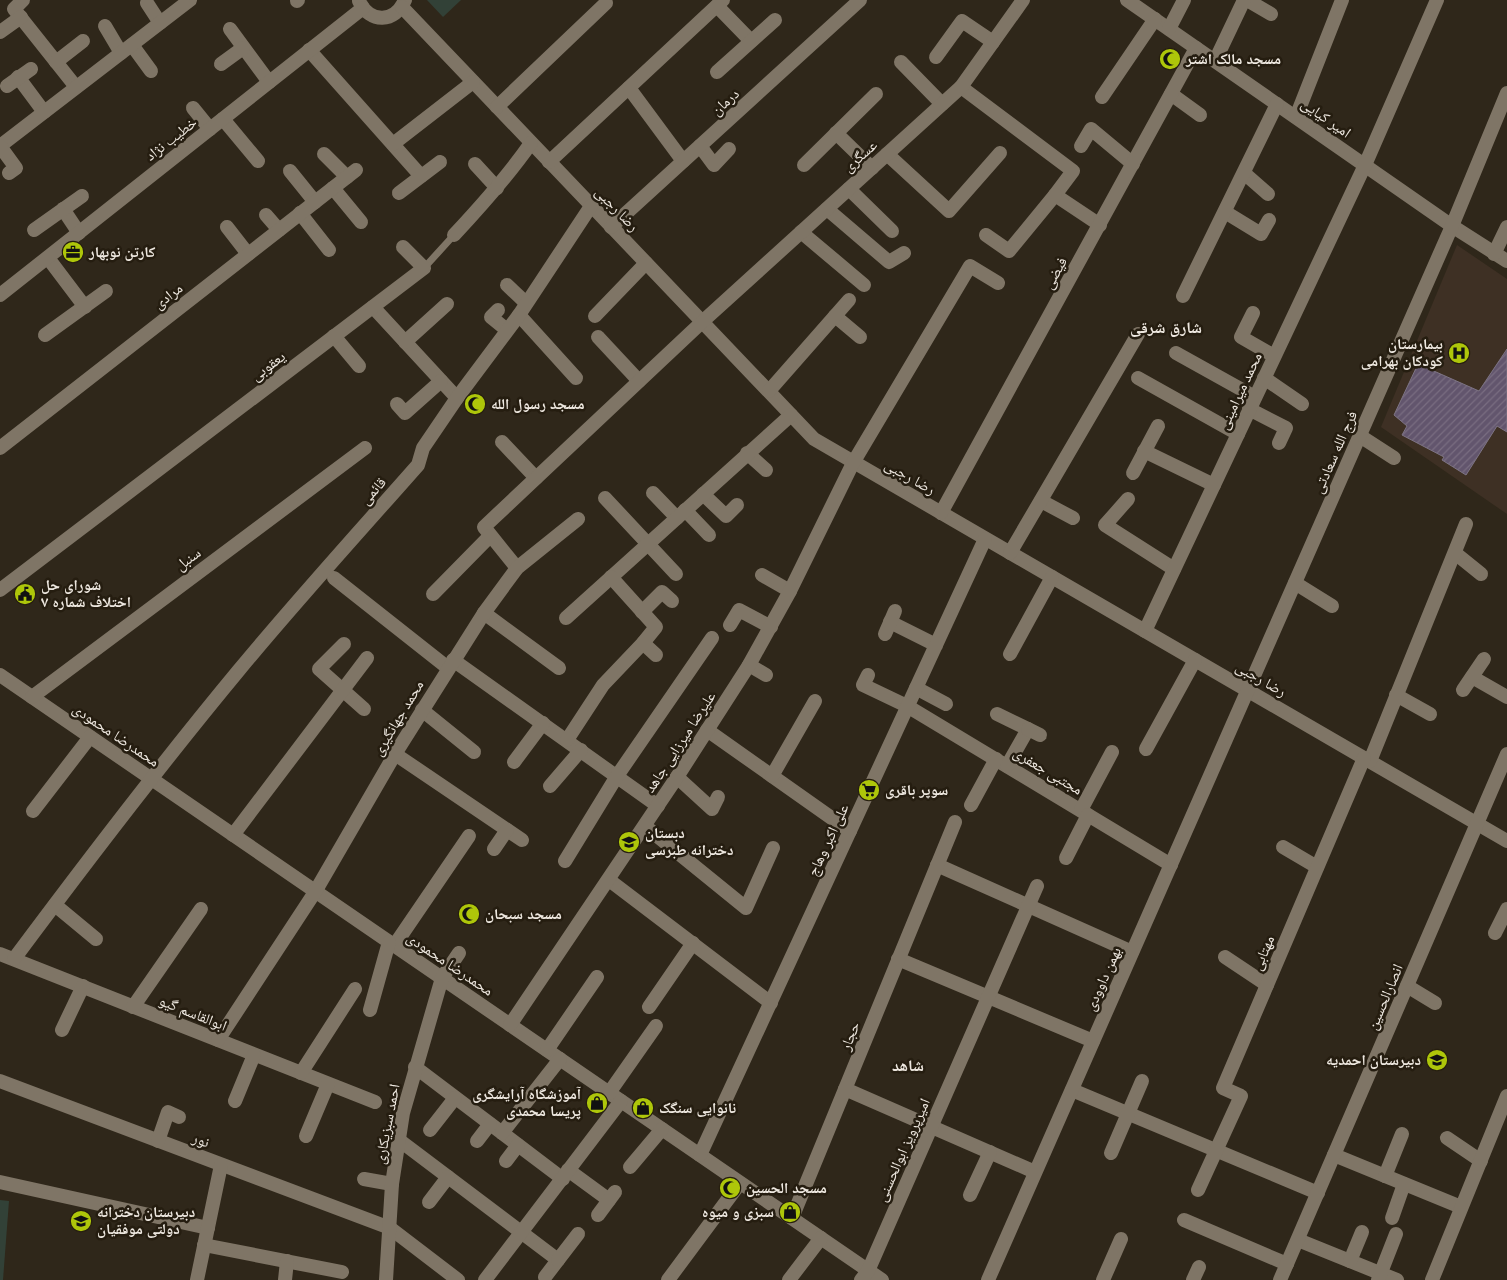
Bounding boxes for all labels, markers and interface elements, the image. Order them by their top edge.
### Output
mosque icon: مسجد مالک اشتر [1158,47,1182,71]
place label: مسجد مالک اشتر [1185,49,1281,69]
street label: درمان [707,84,743,120]
street label: امیر کیایی [1297,94,1355,142]
street label: خطیب نژاد [141,112,201,165]
street label: عسگری [839,135,882,177]
street label: رضا رجبی [591,182,644,236]
office icon: کارتن نوبهار [61,240,85,264]
place label: کارتن نوبهار [88,242,156,262]
street label: فیضی [1038,253,1072,293]
street label: مرادی [149,278,187,314]
district label: شارق شرقی [1130,317,1202,339]
place label: بیمارستان کودکان بهرامی [1361,334,1443,371]
hospital icon: بیمارستان کودکان بهرامی [1447,341,1471,365]
street label: یعقوبی [247,346,290,386]
street label: محمد میرامینی [1213,349,1267,433]
mosque icon: مسجد رسول الله [463,392,487,416]
place label: مسجد رسول الله [491,394,585,414]
street label: فرج الله سعادتی [1308,408,1362,496]
street label: رضا رجبی [881,455,939,500]
street label: قائمی [355,473,391,509]
street label: سنبل [171,543,205,575]
place label: شورای حل اختلاف شماره ۷ [41,575,131,612]
public building icon: شورای حل اختلاف شماره ۷ [13,582,37,606]
street label: رضا رجبی [1232,657,1290,702]
street label: محمد جهانگیری [368,676,428,759]
street label: علیرضا میرزایی جاهد [640,687,721,797]
street label: محمدرضا محمودی [69,698,164,772]
street label: مجتبی جعفری [1010,742,1087,800]
supermarket icon: سوپر باقری [857,778,881,802]
place label: سوپر باقری [885,780,948,800]
street label: علی اکبر وهاج [803,800,854,879]
place label: دبستان دخترانه طبرسی [645,823,734,860]
school or university icon: دبستان دخترانه طبرسی [617,830,641,854]
mosque icon: مسجد سبحان [457,902,481,926]
place label: مسجد سبحان [485,904,562,924]
street label: محمدرضا محمودی [403,927,498,1001]
street label: مهتابی [1247,932,1279,974]
street label: بهمن داوودی [1080,944,1126,1014]
street label: انصارالحسین [1362,961,1408,1033]
street label: ابوالقاسم گیو [156,990,230,1036]
street label: حجار [835,1018,865,1054]
school or university icon: دبیرستان احمدیه [1425,1048,1449,1072]
place label: دبیرستان احمدیه [1326,1050,1421,1070]
district label: شاهد [892,1055,924,1077]
street label: احمد سبزیکاری [369,1082,405,1166]
place label: آموزشگاه آرایشگری پریسا محمدی [472,1084,582,1121]
shop icon: آموزشگاه آرایشگری پریسا محمدی [585,1091,609,1115]
street label: امیرپرویز ابوالحسنی [871,1095,935,1205]
shop icon: نانوایی سنگک [631,1096,655,1120]
place label: نانوایی سنگک [659,1098,736,1118]
street label: نور [189,1127,212,1152]
mosque icon: مسجد الحسین [718,1176,742,1200]
place label: مسجد الحسین [746,1178,827,1198]
shop icon: سبزی و میوه [778,1200,802,1224]
place label: دبیرستان دخترانه دولتی موفقیان [97,1202,195,1239]
place label: سبزی و میوه [702,1202,774,1222]
school or university icon: دبیرستان دخترانه دولتی موفقیان [69,1209,93,1233]

